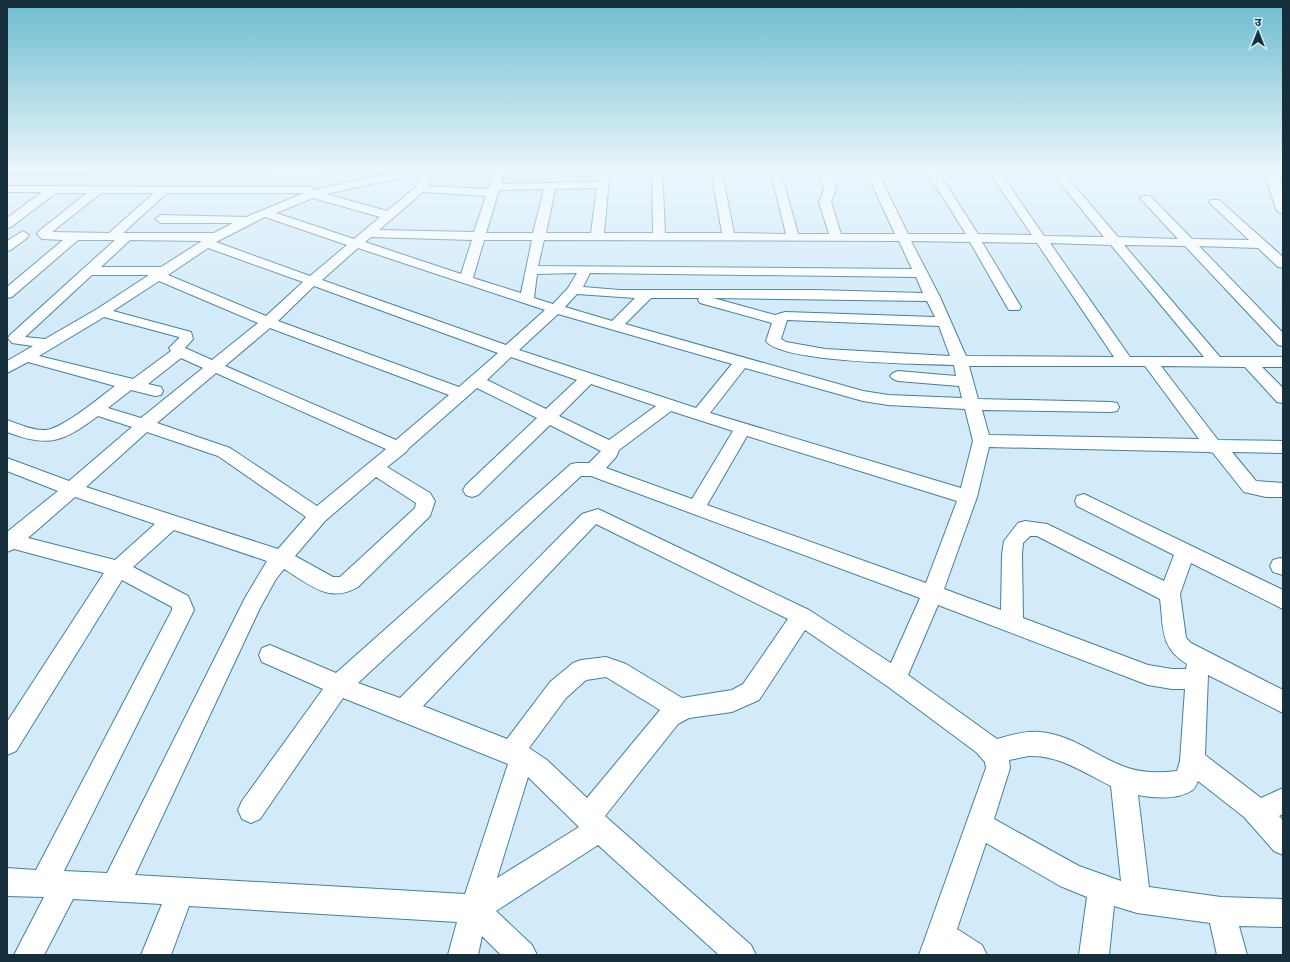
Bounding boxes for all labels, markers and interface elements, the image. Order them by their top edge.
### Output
north arrow [1238,12,1278,52]
text: उ [1255,16,1262,28]

